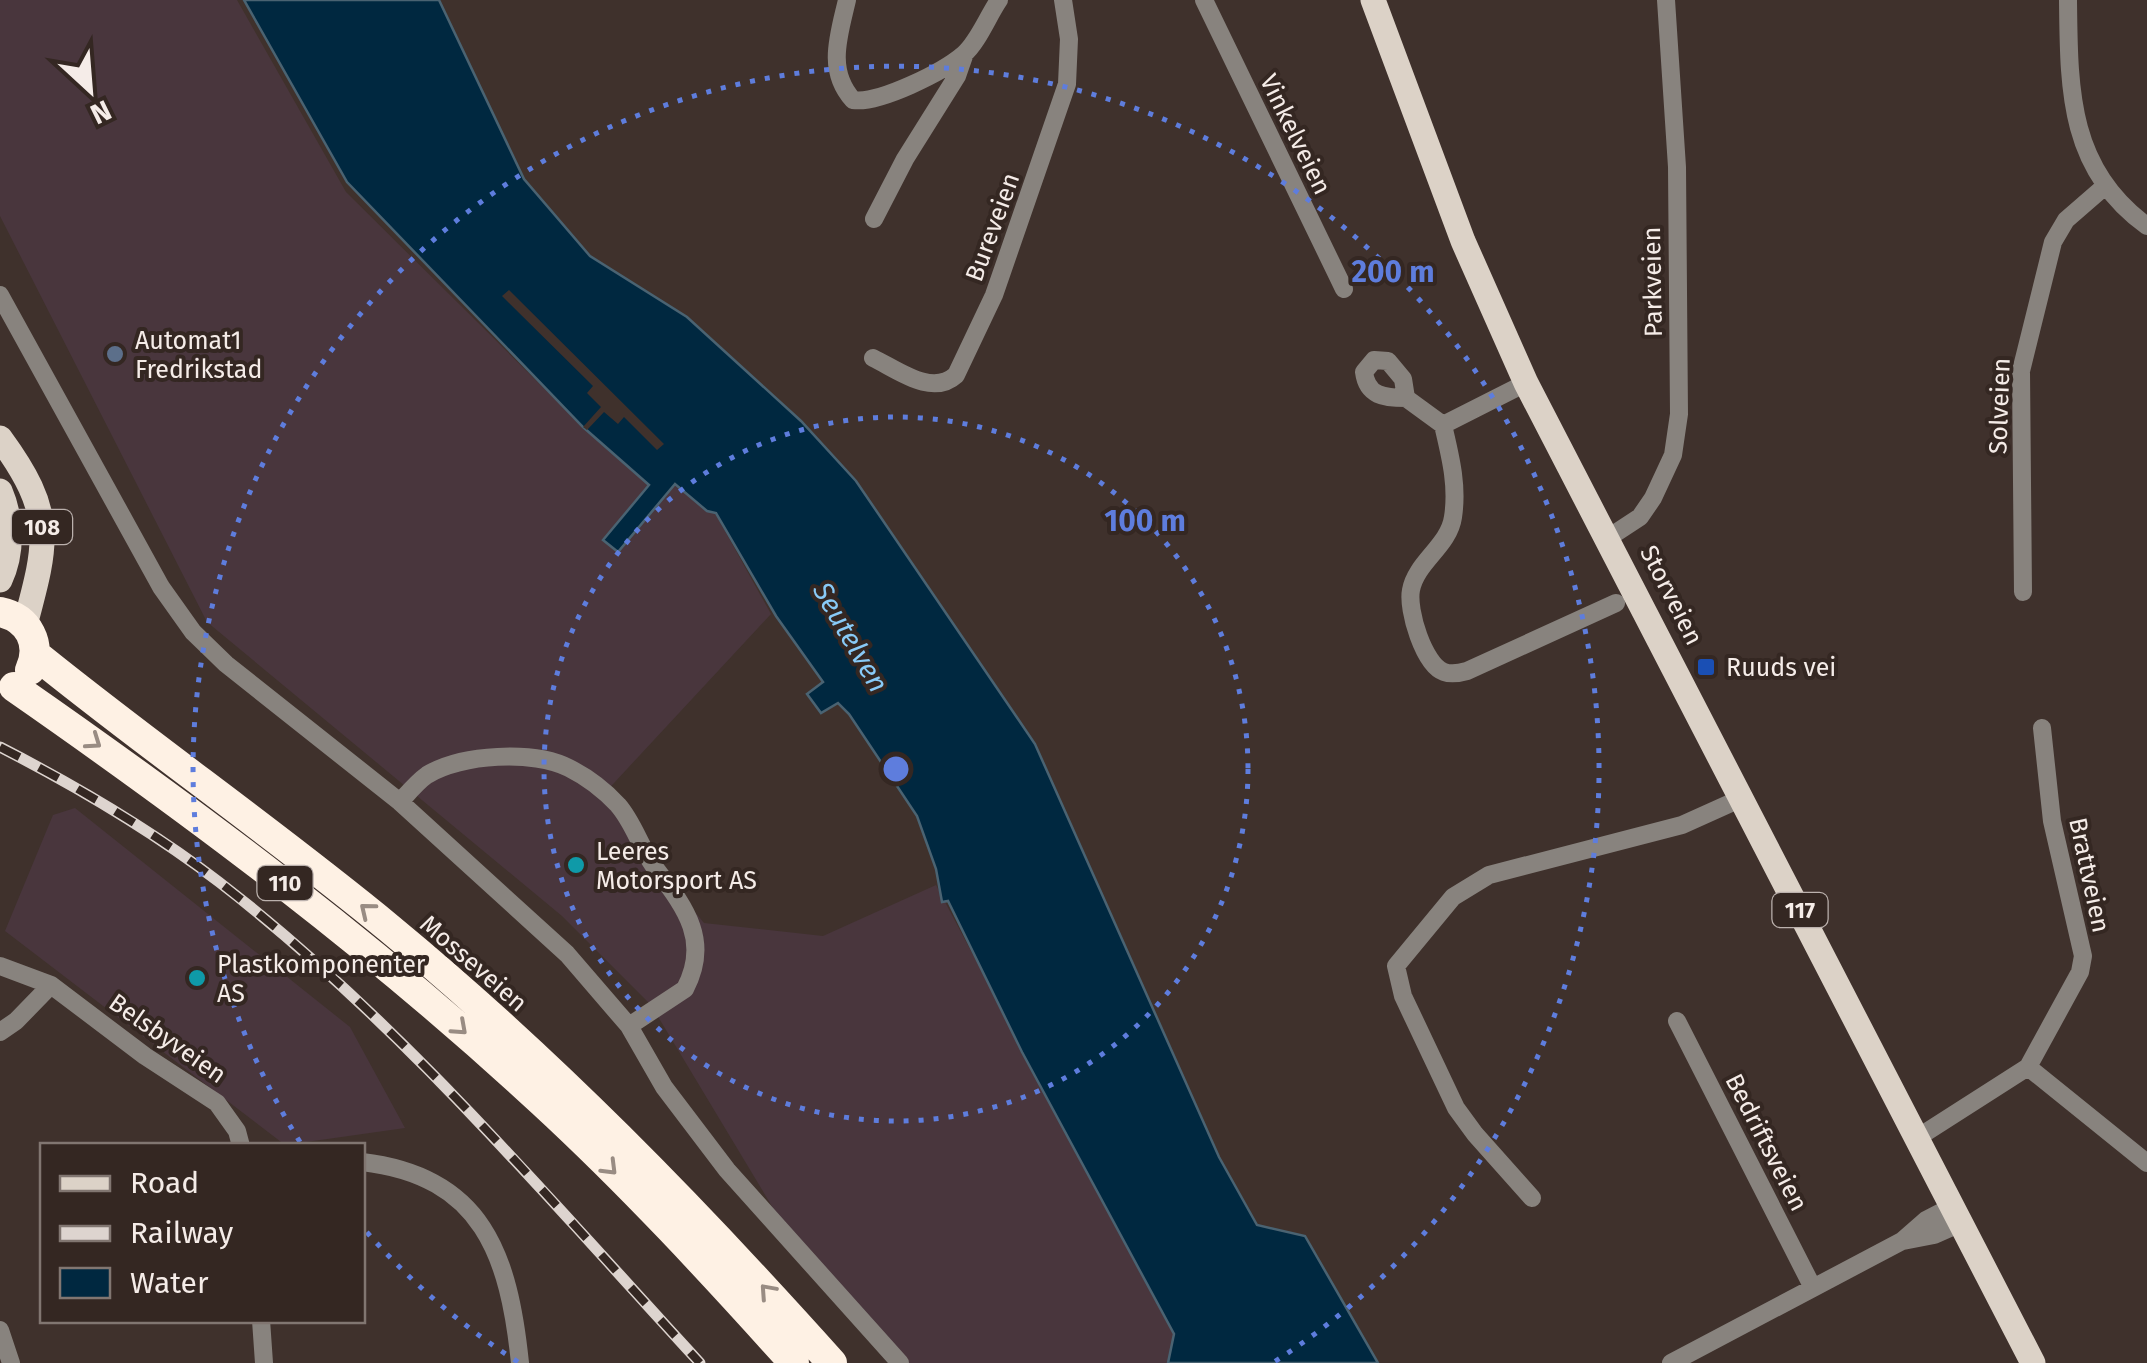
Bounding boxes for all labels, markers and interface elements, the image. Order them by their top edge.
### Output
north arrow [40,40,140,140]
street label: Vinkelveien [1253,69,1337,199]
text: N [85,93,116,131]
street label: Bureveien [959,169,1026,286]
street label: Parkveien [1637,227,1669,337]
text: 200 m [1351,254,1435,290]
place label: Automat1 Fredrikstad [135,326,262,385]
marker: Automat1 Fredrikstad [104,343,126,365]
street label: Solveien [1983,357,2017,455]
text: 100 m [1104,503,1186,539]
road number: 108 [12,510,72,544]
street label: Storveien [1633,541,1709,650]
water label: Seutelven [805,575,895,698]
place label: Ruuds vei [1726,653,1836,683]
marker: Ruuds vei [1695,656,1717,678]
one-way arrow [82,730,101,748]
centre of rings [878,751,914,787]
street label: Brattveien [2062,815,2116,935]
place label: Leeres Motorsport AS [596,837,757,896]
marker: Leeres Motorsport AS [565,854,587,876]
road number: 110 [258,866,312,900]
road number: 117 [1772,893,1828,927]
one-way arrow [360,904,378,922]
street label: Mosseveien [414,909,533,1018]
place label: Plastkomponenter AS [217,950,426,1009]
marker: Plastkomponenter AS [186,967,208,989]
street label: Belsbyveien [103,988,232,1090]
one-way arrow [448,1017,467,1035]
street label: Bedriftsveien [1719,1069,1814,1216]
legend [40,1143,365,1323]
one-way arrow [599,1156,617,1174]
text: Road [130,1165,199,1201]
text: Railway [130,1215,233,1251]
text: Water [130,1265,209,1301]
one-way arrow [761,1284,779,1302]

